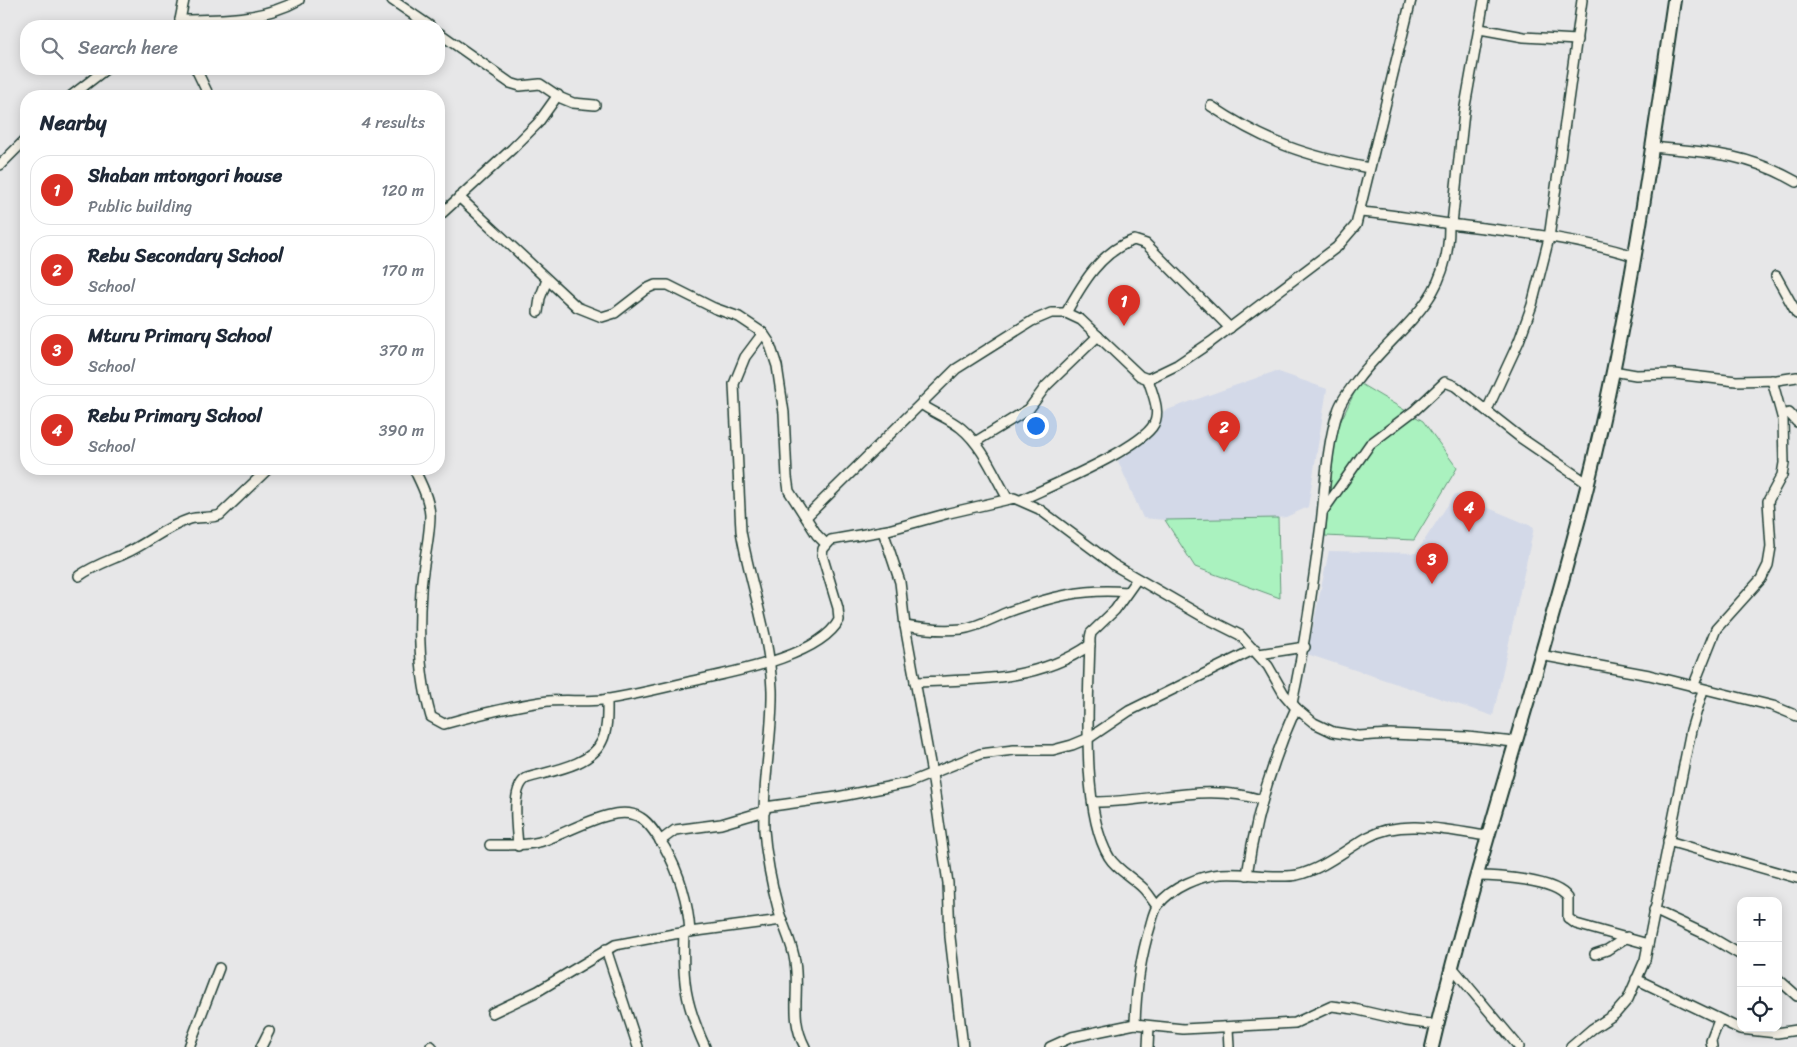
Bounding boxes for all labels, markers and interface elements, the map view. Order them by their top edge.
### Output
search box [20,20,445,75]
text: Search here [78,31,178,64]
icon: search [38,34,66,62]
text: Nearby [40,104,106,142]
text: 4 results [361,108,425,137]
text: Shaban mtongori house [88,159,282,192]
text: 1 [54,176,60,205]
text: 120 m [381,176,424,205]
text: Public building [88,192,192,221]
text: Rebu Secondary School [88,239,284,272]
text: 2 [52,256,62,285]
text: 170 m [381,256,424,285]
text: School [88,272,135,301]
pin: 1 [1108,285,1140,326]
text: Mturu Primary School [88,319,272,352]
text: 3 [53,336,61,365]
text: 370 m [380,336,424,365]
text: School [88,352,135,381]
text: Rebu Primary School [88,399,262,432]
pin: 2 [1208,411,1240,452]
your location [1023,413,1049,439]
text: 4 [52,416,62,445]
text: 390 m [379,416,424,445]
text: School [88,432,135,461]
pin: 4 [1453,491,1485,532]
pin: 3 [1416,543,1448,584]
map controls [1737,897,1782,1032]
button: + [1737,897,1782,942]
button: − [1737,942,1782,987]
button: locate [1737,987,1782,1032]

